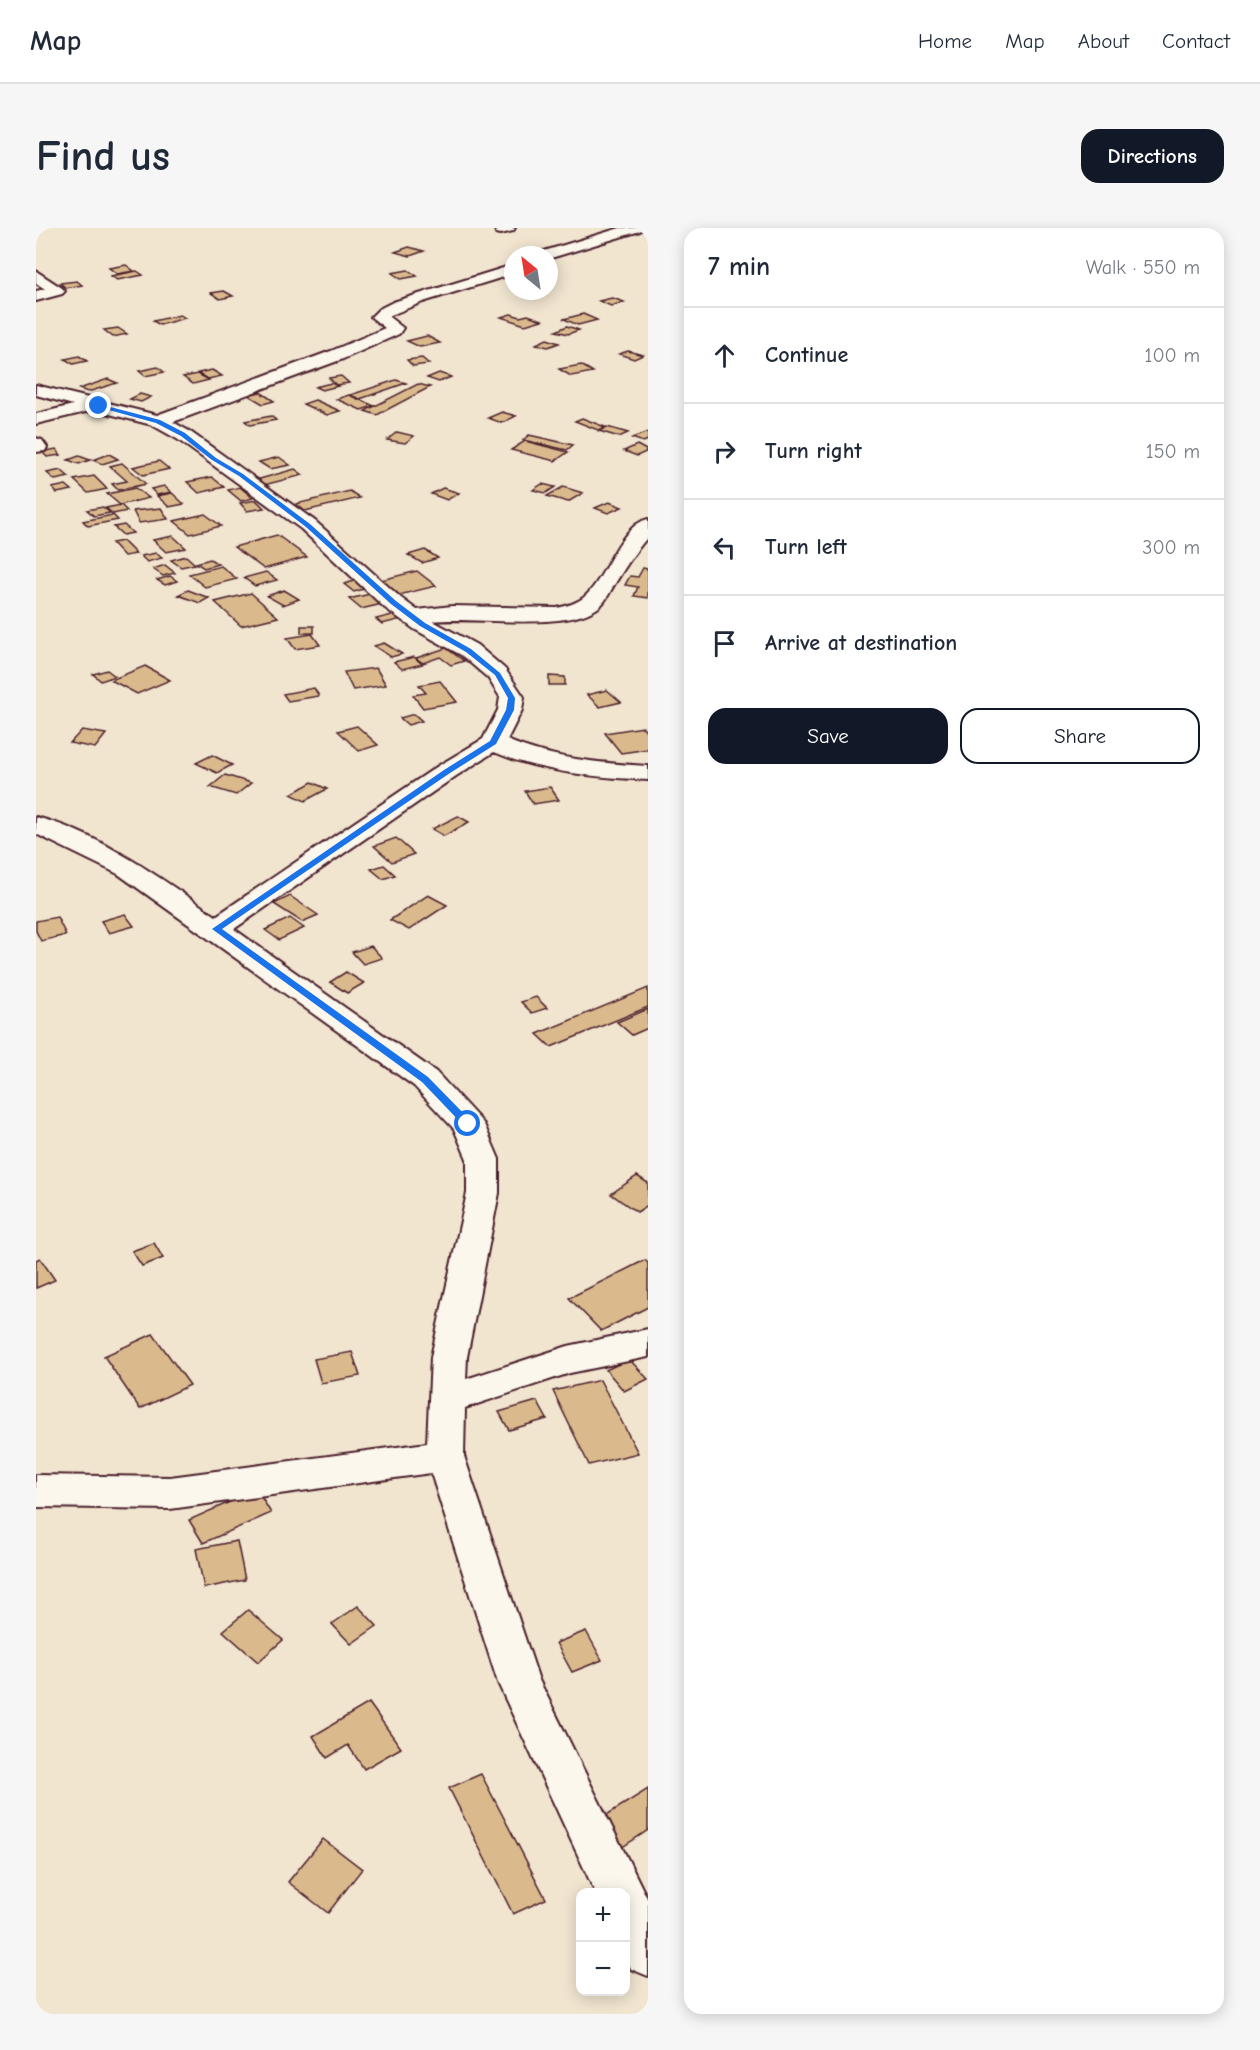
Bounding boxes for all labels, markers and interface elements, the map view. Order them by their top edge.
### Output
text: Map [30,25,81,57]
text: Home [918,29,972,53]
text: Map [1005,29,1045,53]
text: About [1078,29,1129,53]
text: Contact [1162,29,1230,53]
button: Directions [1081,129,1224,183]
text: Find us [36,132,170,181]
north arrow [504,246,558,300]
text: 7 min [708,252,770,282]
text: Walk · 550 m [1086,256,1200,279]
icon: ahead [708,339,741,372]
text: Continue [765,342,848,368]
text: 100 m [1145,344,1200,367]
route end [85,392,111,418]
icon: right [708,435,741,468]
text: Turn right [765,438,862,464]
text: 150 m [1146,440,1200,463]
icon: left [708,531,741,564]
text: Turn left [765,534,847,560]
text: 300 m [1142,536,1200,559]
icon: arrive [708,627,741,660]
text: Arrive at destination [765,630,957,656]
button: Save [708,708,948,764]
button: Share [960,708,1200,764]
route start [454,1110,480,1136]
map controls [576,1888,630,1996]
button: + [576,1888,630,1942]
button: − [576,1942,630,1996]

